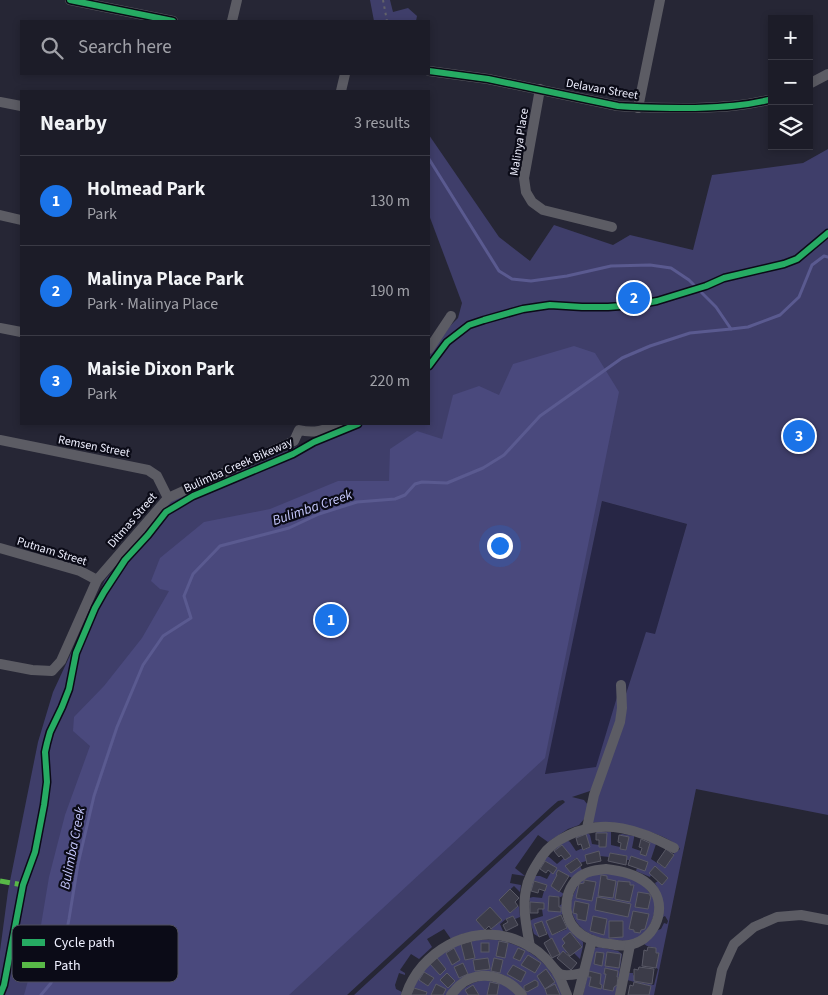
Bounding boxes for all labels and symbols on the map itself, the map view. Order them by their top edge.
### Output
street label: Delavan Street [565,75,639,104]
street label: Malinya Place [506,107,533,177]
pin: 2 [618,279,650,317]
pin: 3 [783,417,815,455]
street label: Remsen Street [57,431,131,462]
street label: Bulimba Creek Bikeway [181,434,296,497]
water label: Bulimba Creek [270,485,355,531]
street label: Ditmas Street [104,489,161,552]
street label: Putnam Street [15,533,89,570]
your location [487,533,513,559]
pin: 1 [315,601,347,639]
water label: Bulimba Creek [55,805,91,891]
legend [12,925,178,982]
text: Cycle path [54,933,115,953]
text: Path [54,956,81,976]

